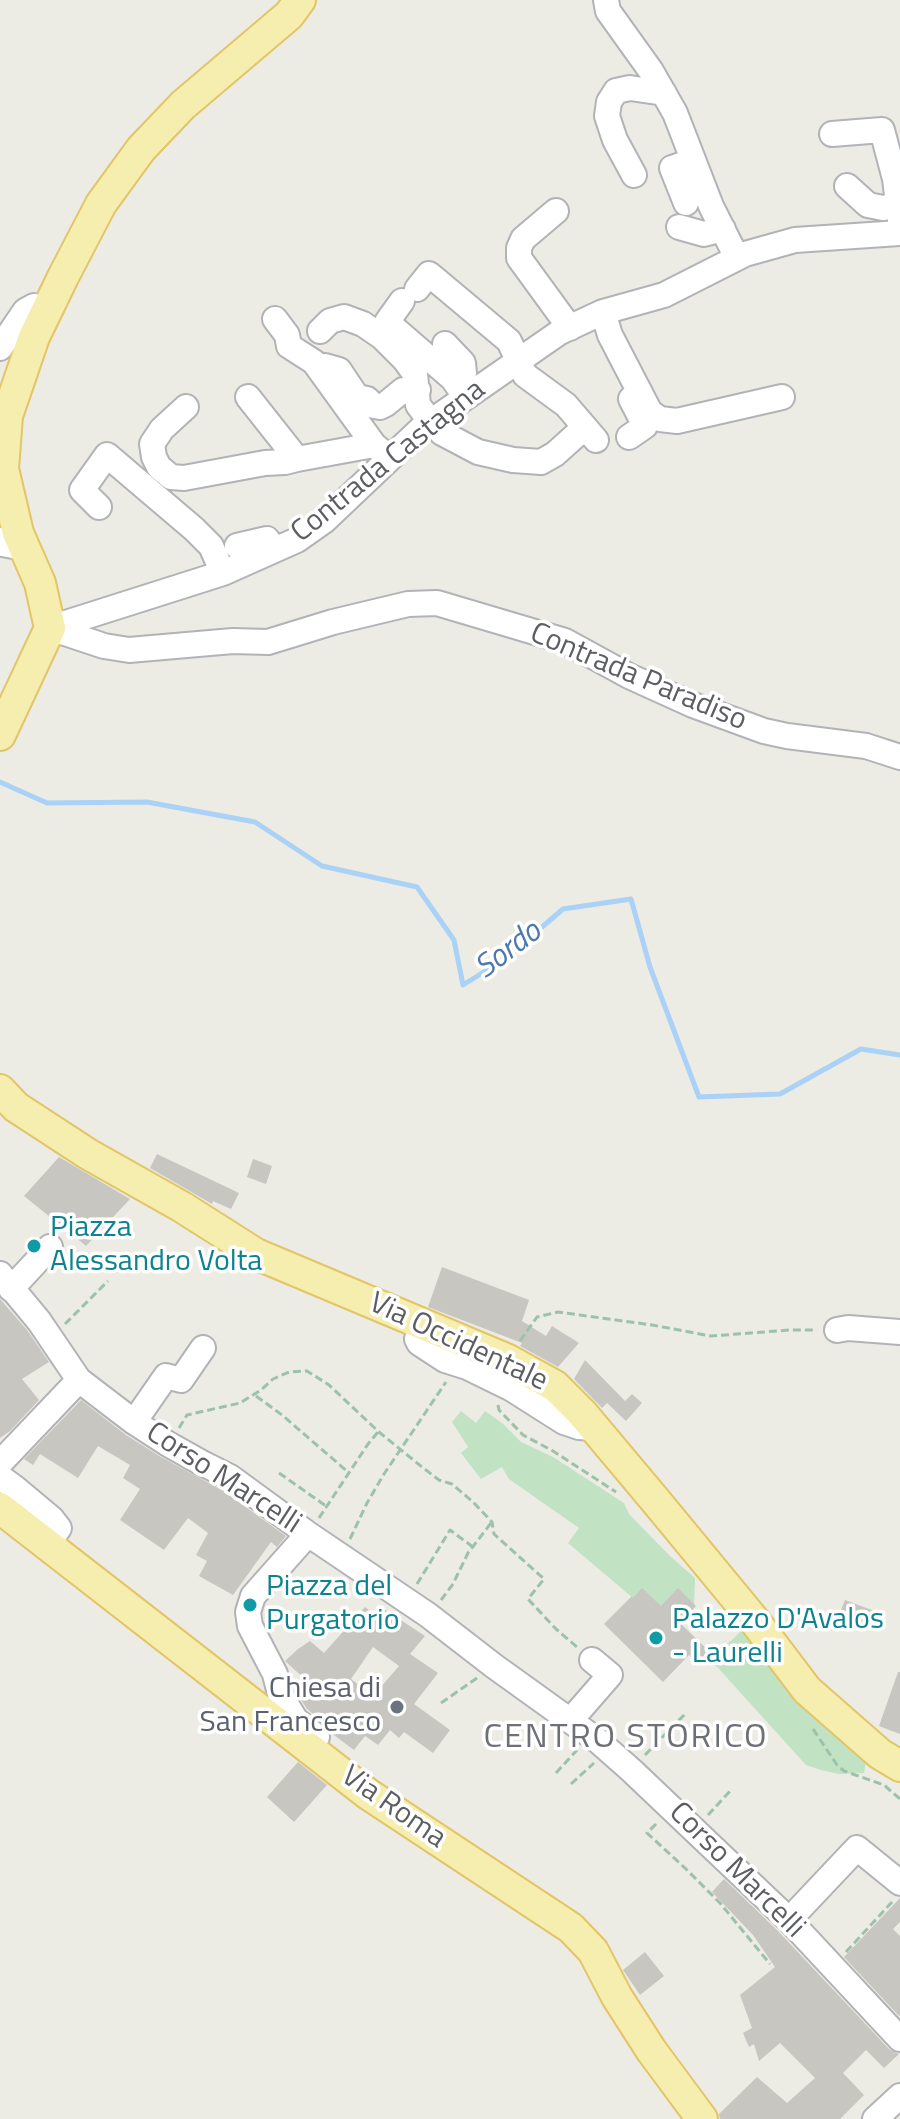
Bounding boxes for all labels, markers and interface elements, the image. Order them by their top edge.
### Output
street label: Contrada Castagna [285,373,493,551]
street label: Contrada Paradiso [524,616,752,740]
water label: Sordo [468,914,550,988]
place label: Piazza Alessandro Volta [50,1211,262,1282]
marker: Piazza Alessandro Volta [25,1237,43,1255]
street label: Via Occidentale [363,1286,553,1400]
street label: Corso Marcelli [139,1416,307,1542]
place label: Piazza del Purgatorio [266,1570,399,1640]
marker: Piazza del Purgatorio [241,1596,259,1614]
place label: Palazzo D'Avalos - Laurelli [672,1603,884,1674]
marker: Palazzo D'Avalos - Laurelli [647,1629,665,1647]
place label: Chiesa di San Francesco [200,1672,381,1742]
marker: Chiesa di San Francesco [388,1698,406,1716]
district label: CENTRO STORICO [484,1719,768,1759]
street label: Via Roma [334,1759,452,1857]
street label: Corso Marcelli [661,1796,811,1946]

